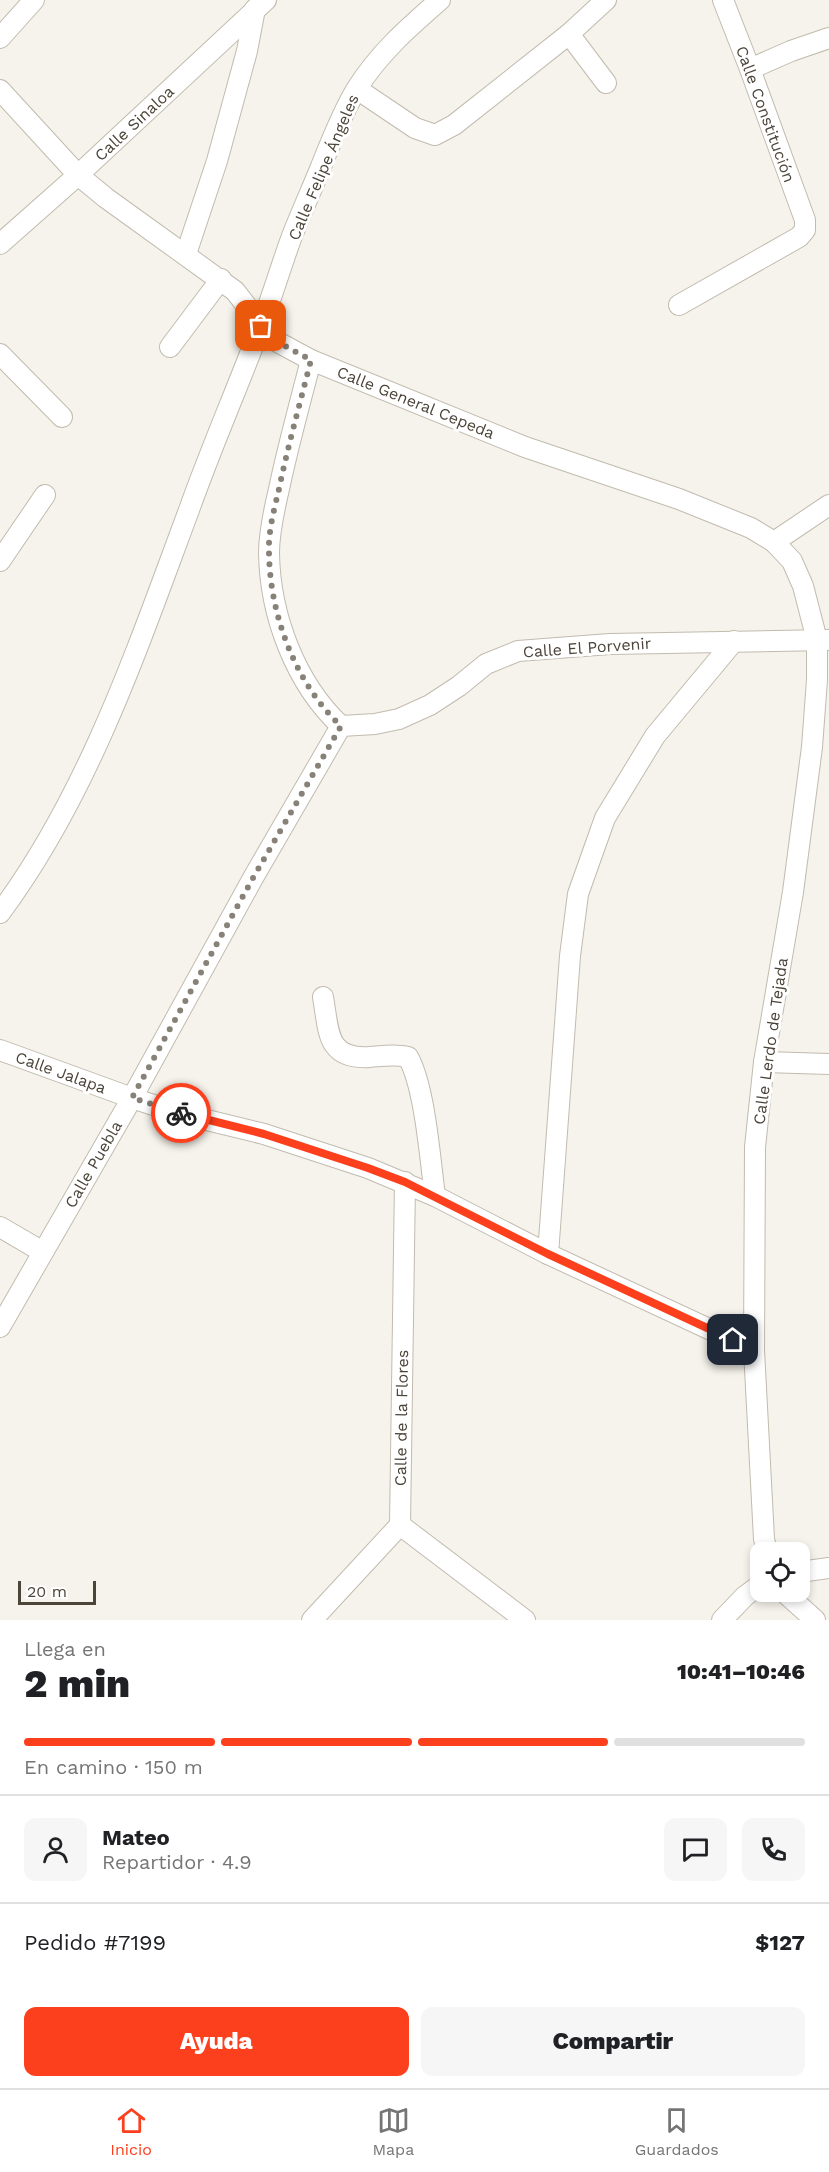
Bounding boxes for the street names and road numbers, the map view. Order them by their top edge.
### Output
street label: Calle Constitución [732,43,799,185]
street label: Calle Sinaloa [91,82,178,165]
street label: Calle Felipe Ángeles [284,91,363,243]
street label: Calle General Cepeda [334,362,497,443]
street label: Calle El Porvenir [522,634,652,661]
street label: Calle Lerdo de Tejada [749,956,792,1126]
street label: Calle Jalapa [13,1047,109,1098]
street label: Calle Puebla [61,1117,126,1211]
street label: Calle de la Flores [391,1350,412,1486]

